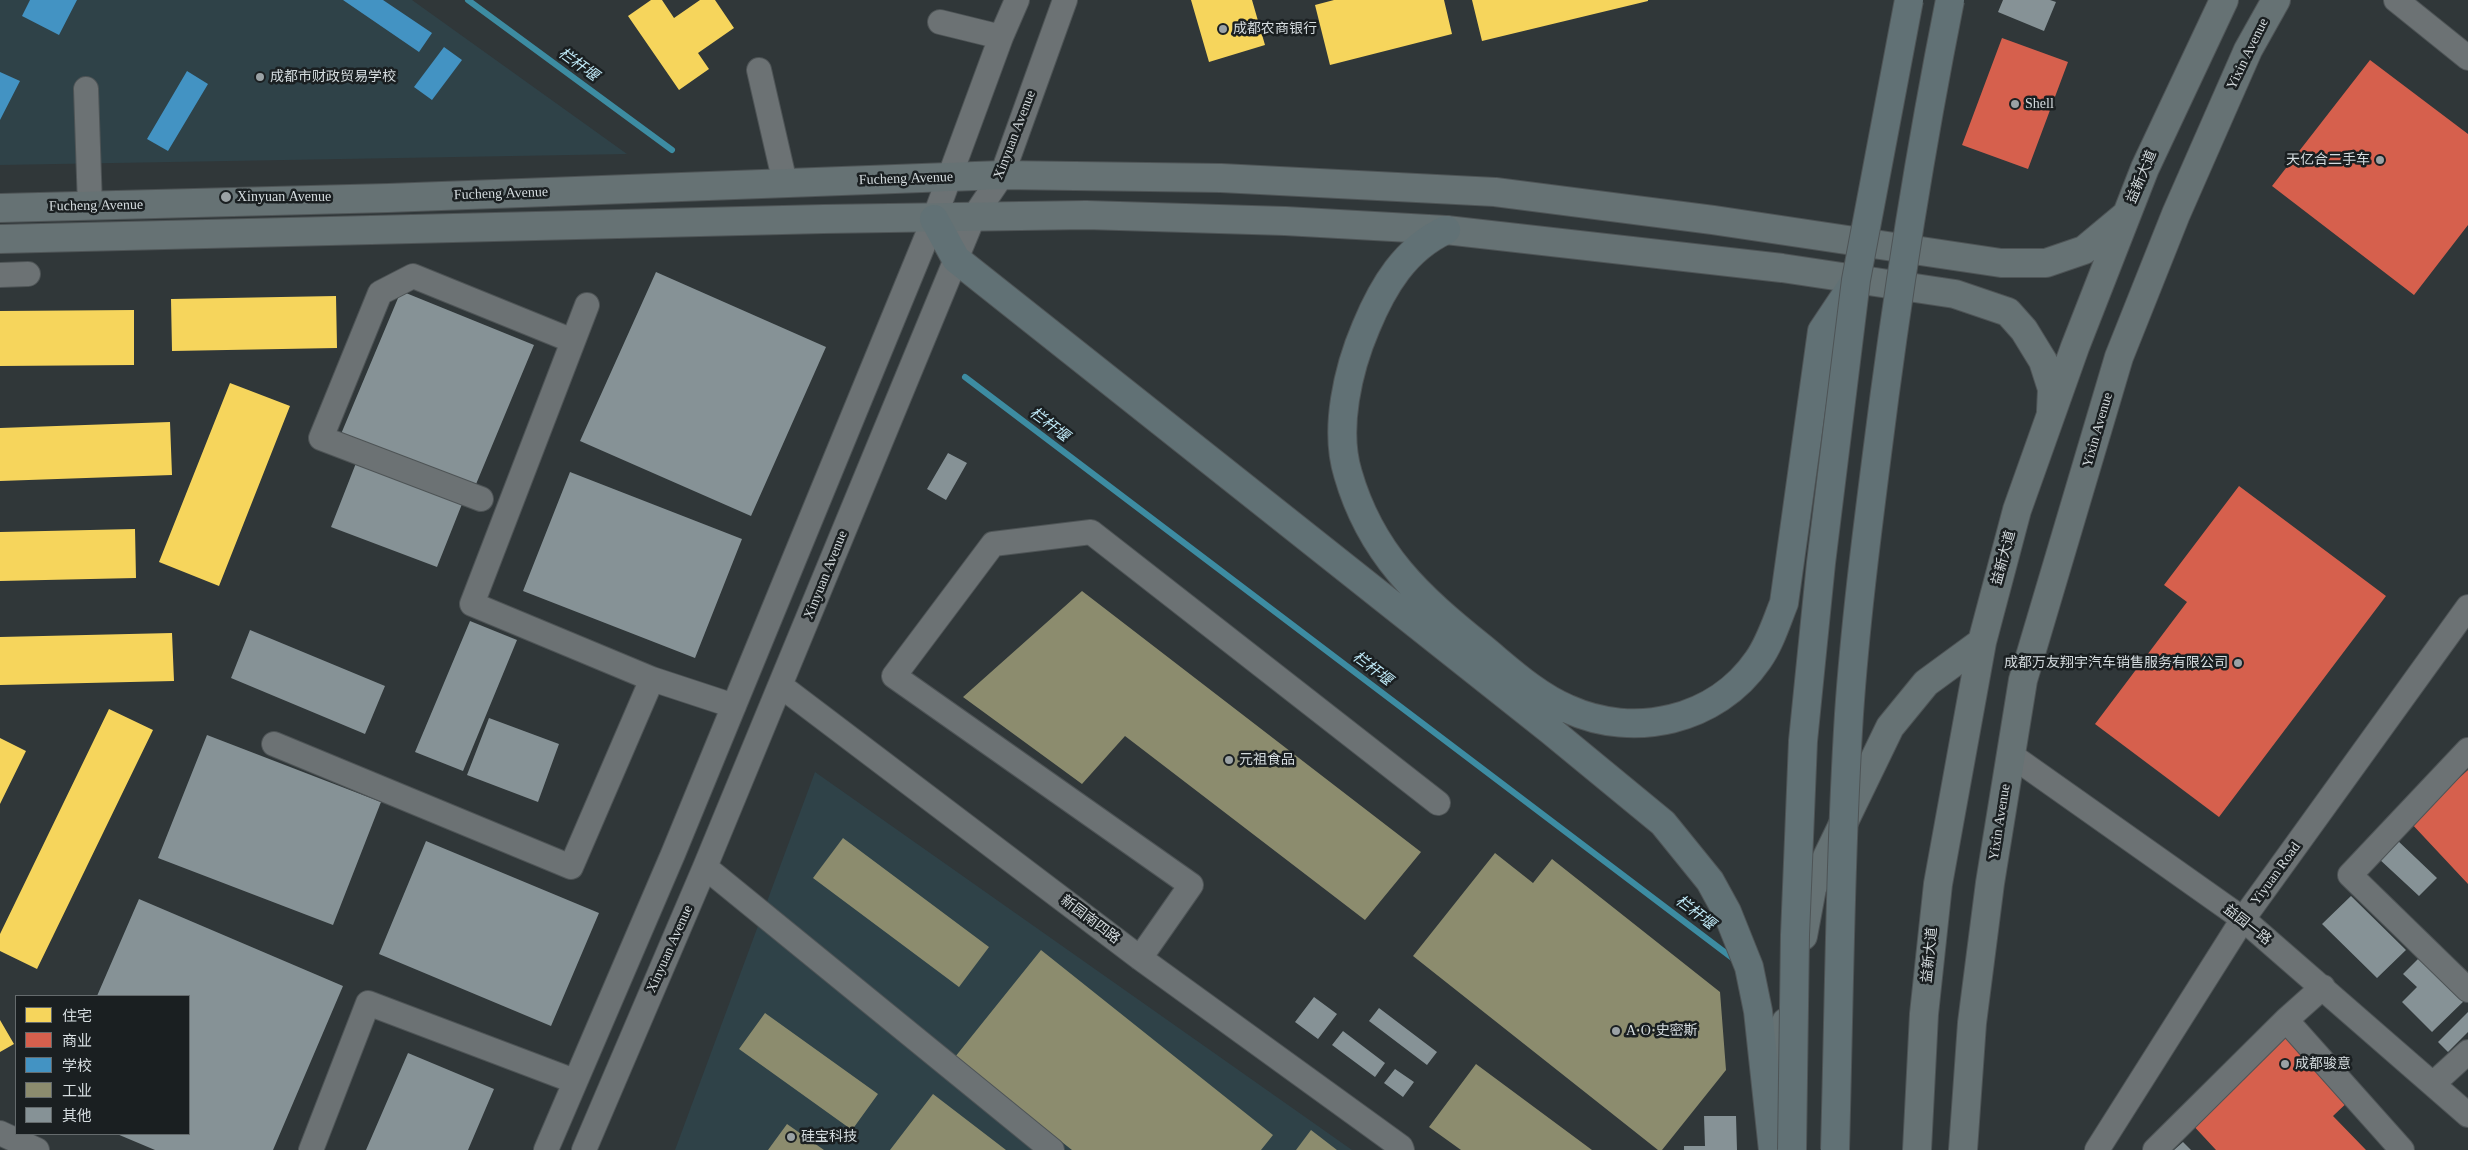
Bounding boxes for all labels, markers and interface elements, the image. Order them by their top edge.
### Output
street label: Yixin Avenue [2224,16,2272,92]
place label: 成都农商银行 [1233,21,1317,37]
marker: 成都农商银行 [1217,23,1229,35]
water label: 栏杆堰 [555,44,601,86]
place label: 成都市财政贸易学校 [270,69,396,85]
marker: 成都市财政贸易学校 [254,71,266,83]
street label: Xinyuan Avenue [990,88,1040,182]
place label: Shell [2025,96,2054,112]
marker: Shell [2009,98,2021,110]
street label: 益新大道 [2123,148,2161,206]
place label: 天亿合二手车 [2286,152,2370,168]
marker: 天亿合二手车 [2374,154,2386,166]
street label: Fucheng Avenue [859,169,953,189]
street label: Fucheng Avenue [454,184,548,204]
place label: Xinyuan Avenue [237,189,331,205]
marker: Xinyuan Avenue [219,190,233,204]
street label: Fucheng Avenue [49,197,143,215]
street label: Yixin Avenue [2079,391,2117,469]
water label: 栏杆堰 [1026,404,1072,446]
street label: Xinyuan Avenue [801,528,851,622]
street label: 益新大道 [1989,529,2019,587]
water label: 栏杆堰 [1349,648,1395,690]
place label: 成都万友翔宇汽车销售服务有限公司 [2004,655,2228,671]
marker: 成都万友翔宇汽车销售服务有限公司 [2232,657,2244,669]
place label: 元祖食品 [1239,752,1295,768]
marker: 元祖食品 [1223,754,1235,766]
street label: Yixin Avenue [1986,783,2014,861]
street label: Yiyuan Road [2248,839,2304,909]
street label: 新园南四路 [1057,892,1123,948]
water label: 栏杆堰 [1672,892,1718,934]
street label: 益园一路 [2220,901,2274,949]
street label: Xinyuan Avenue [643,903,697,995]
street label: 益新大道 [1919,926,1941,984]
legend [15,995,190,1135]
text: 住宅 [62,1008,92,1024]
place label: A·O·史密斯 [1626,1023,1698,1039]
marker: A·O·史密斯 [1610,1025,1622,1037]
text: 商业 [62,1033,92,1049]
place label: 成都骏意 [2295,1056,2351,1072]
text: 学校 [62,1058,92,1074]
marker: 成都骏意 [2279,1058,2291,1070]
text: 工业 [62,1083,92,1099]
text: 其他 [62,1108,92,1124]
place label: 硅宝科技 [801,1129,857,1145]
marker: 硅宝科技 [785,1131,797,1143]

